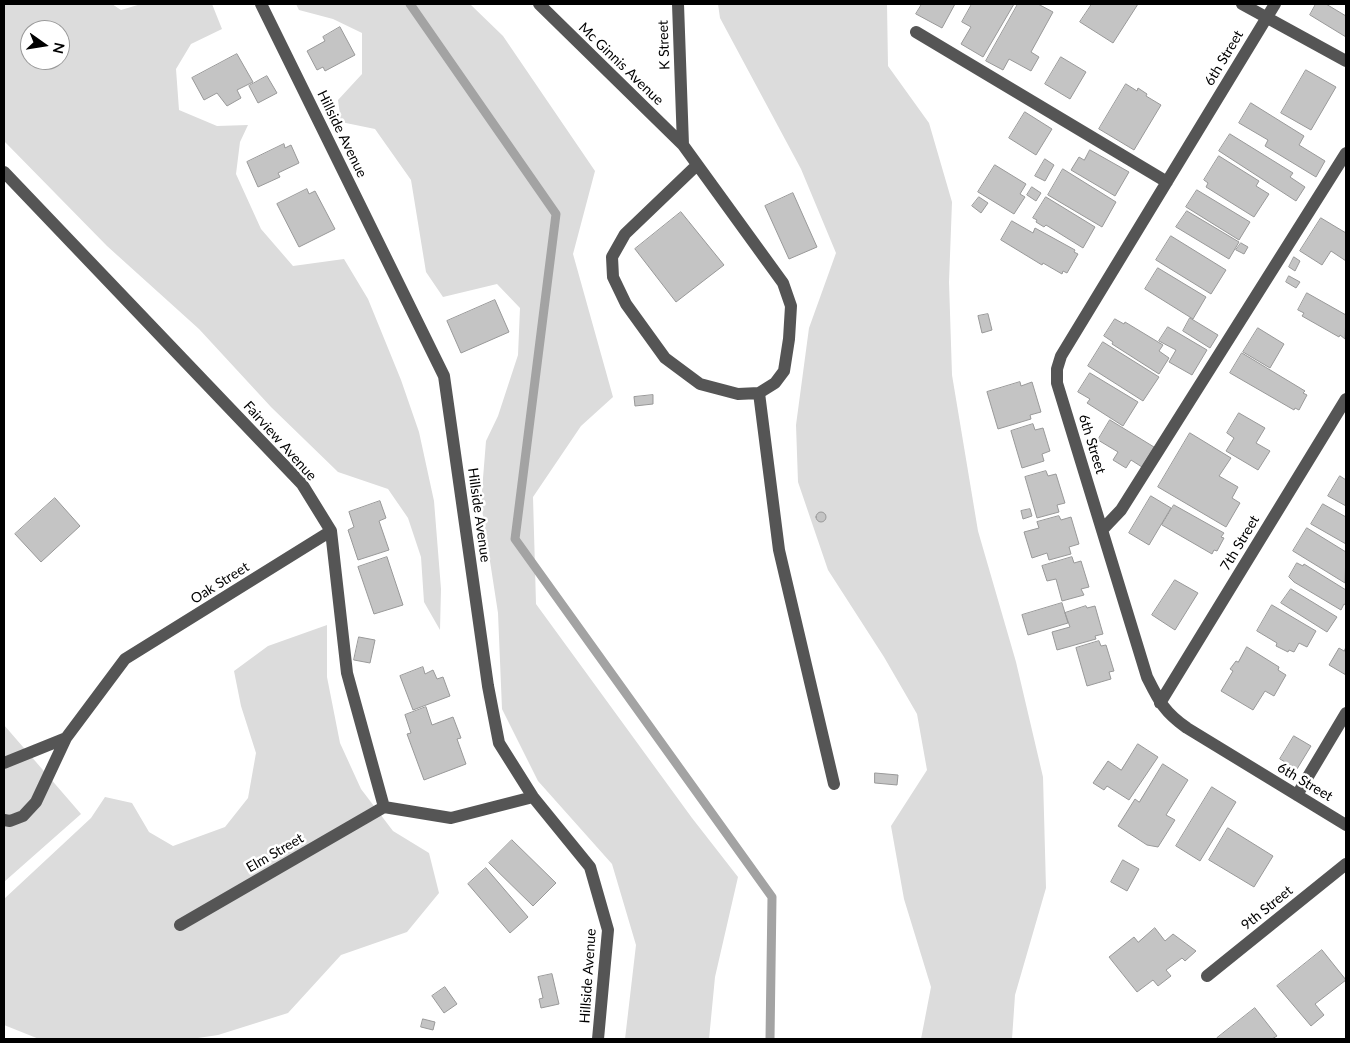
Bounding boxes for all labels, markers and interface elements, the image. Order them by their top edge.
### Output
street label: Mc Ginnis Avenue [575,19,667,109]
north arrow [20,20,70,70]
street label: K Street [655,20,673,70]
street label: 6th Street [1201,27,1247,89]
text: N [50,41,69,55]
street label: Hillside Avenue [314,88,370,180]
street label: Fairview Avenue [240,398,320,484]
street label: 6th Street [1075,412,1109,476]
street label: Hillside Avenue [464,467,494,563]
street label: 7th Street [1217,512,1263,574]
street label: Oak Street [188,559,252,607]
street label: 6th Street [1274,759,1336,805]
street label: Elm Street [243,830,307,876]
street label: 9th Street [1238,882,1296,934]
street label: Hillside Avenue [576,928,600,1024]

